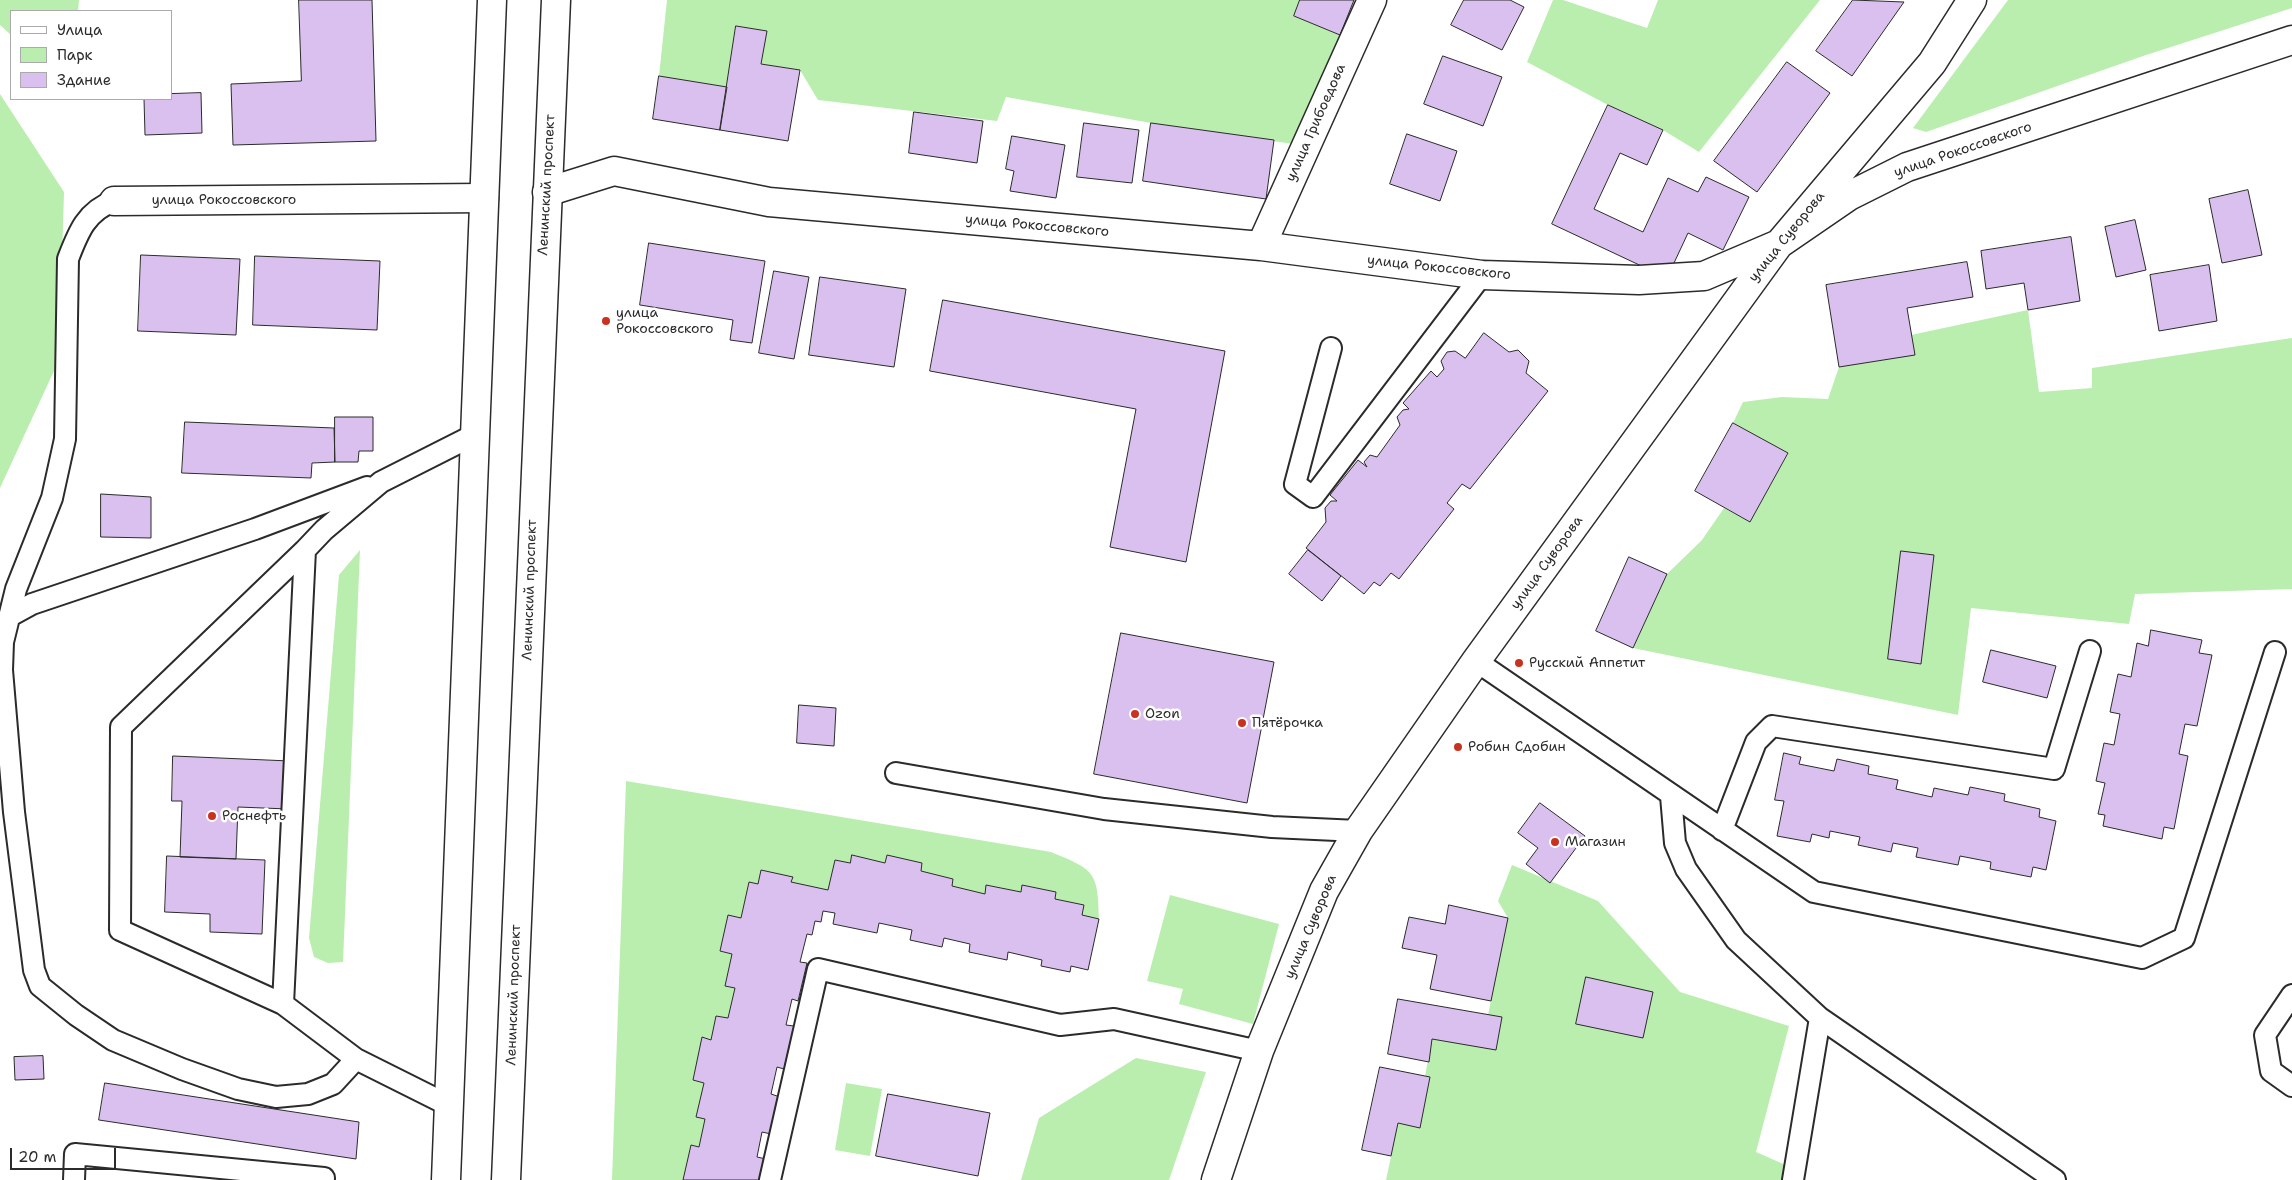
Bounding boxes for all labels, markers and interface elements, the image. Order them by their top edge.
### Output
legend [10,10,172,100]
text: Улица [57,20,102,40]
text: Парк [57,45,93,65]
street label: улица Грибоедова [1282,61,1350,185]
text: Здание [57,70,111,90]
street label: Ленинский проспект [535,114,559,256]
street label: улица Рокоссовского [1892,119,2034,181]
street label: улица Суворова [1745,188,1829,286]
street label: улица Рокоссовского [152,192,296,208]
street label: улица Рокоссовского [964,211,1110,241]
street label: улица Рокоссовского [1366,252,1512,284]
place label: улица Рокоссовского [616,305,714,338]
marker: улица Рокоссовского [600,315,612,327]
street label: улица Суворова [1507,513,1587,613]
street label: Ленинский проспект [519,519,541,661]
place label: Русский Аппетит [1529,655,1645,671]
marker: Русский Аппетит [1513,657,1525,669]
place label: Ozon [1145,706,1180,722]
marker: Ozon [1129,708,1141,720]
place label: Пятёрочка [1252,715,1323,731]
marker: Пятёрочка [1236,717,1248,729]
place label: Робин Сдобин [1468,739,1566,755]
marker: Робин Сдобин [1452,741,1464,753]
place label: Роснефть [222,808,286,824]
marker: Роснефть [206,810,218,822]
place label: Магазин [1565,834,1626,850]
marker: Магазин [1549,836,1561,848]
street label: улица Суворова [1281,872,1341,982]
street label: Ленинский проспект [503,924,525,1066]
scale bar [12,1138,119,1170]
text: 20 m [18,1147,57,1167]

